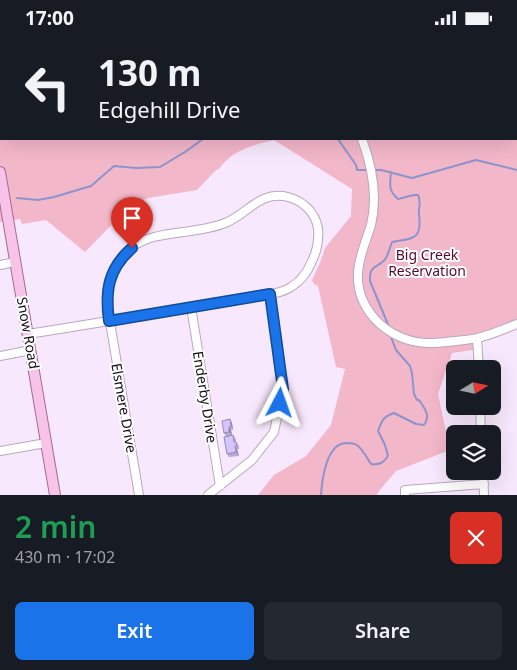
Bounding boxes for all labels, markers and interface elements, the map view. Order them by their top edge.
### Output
text: 17:00 [25,5,74,31]
text: 130 m [98,49,201,96]
icon: left [15,55,80,120]
text: Edgehill Drive [98,94,240,124]
pin [111,197,153,248]
icon: arrive [118,204,146,232]
park label: Big Creek Reservation [388,245,466,280]
street label: Snow Road [13,295,44,370]
street label: Enderby Drive [189,350,222,444]
north arrow [446,360,501,415]
map controls [446,360,501,480]
street label: Elsmere Drive [107,362,142,454]
position arrow [253,376,305,428]
button: layers [446,425,501,480]
text: 2 min [15,506,96,547]
button: close [450,512,502,564]
text: 430 m · 17:02 [15,546,115,568]
button: Exit [15,602,254,660]
button: Share [264,602,502,660]

